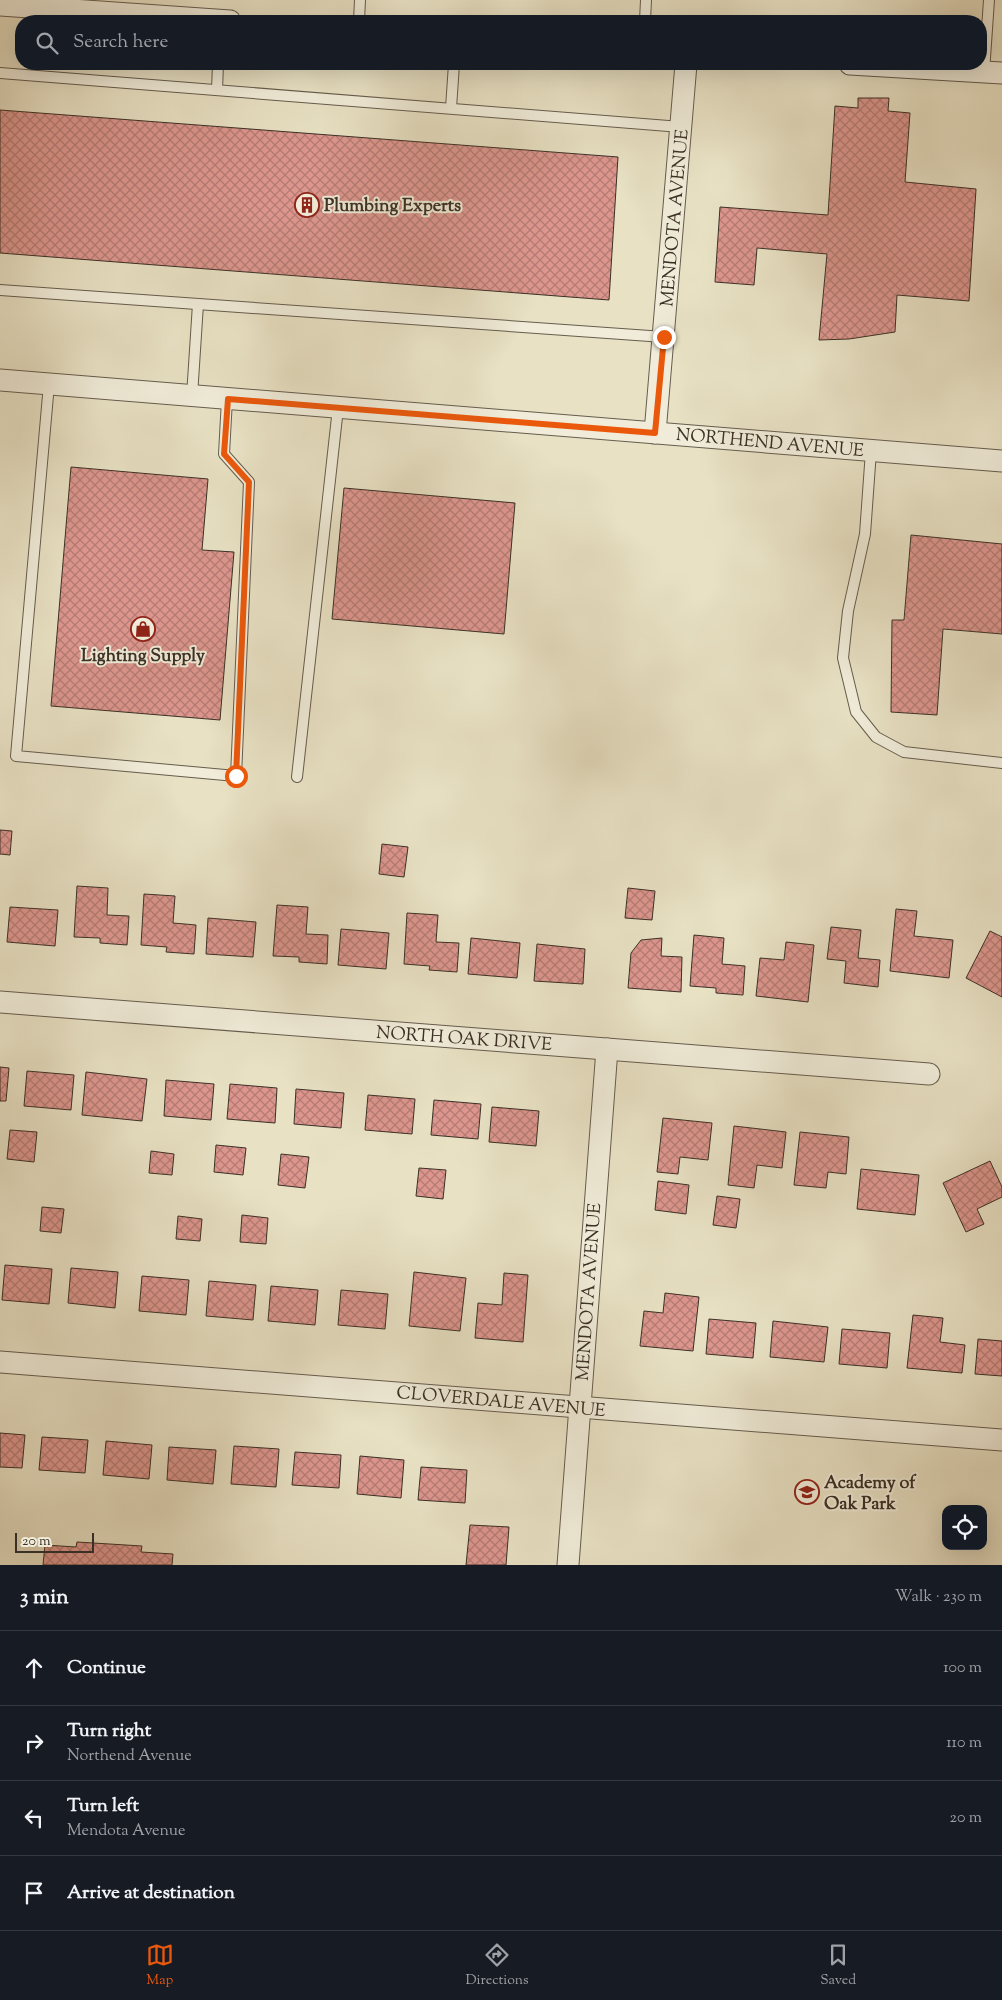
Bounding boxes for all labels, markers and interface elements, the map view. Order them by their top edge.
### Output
search box [15,15,987,70]
icon: search [33,29,61,57]
text: Search here [73,29,168,56]
street label: MENDOTA AVENUE [655,128,697,308]
building icon: Plumbing Experts [294,192,320,218]
place label: Plumbing Experts [324,194,461,220]
route end [653,326,676,349]
street label: NORTHEND AVENUE [675,423,865,465]
shop icon: Lighting Supply [130,616,156,642]
place label: Lighting Supply [81,644,205,670]
route start [225,765,248,788]
street label: NORTH OAK DRIVE [375,1021,553,1059]
street label: MENDOTA AVENUE [571,1202,609,1382]
street label: CLOVERDALE AVENUE [395,1381,606,1425]
place label: Academy of Oak Park [824,1471,917,1518]
school or university icon: Academy of Oak Park [794,1479,820,1505]
map controls [942,1505,987,1550]
button: locate [942,1505,987,1550]
scale bar [15,1530,94,1553]
text: 20 m [22,1532,51,1552]
text: 3 min [20,1583,69,1613]
text: Walk · 230 m [895,1586,982,1609]
icon: ahead [20,1654,48,1682]
text: Continue [67,1655,146,1682]
text: 100 m [943,1657,982,1680]
text: Turn right [67,1718,151,1745]
icon: right [20,1729,48,1757]
text: 110 m [946,1732,982,1755]
text: Northend Avenue [67,1745,192,1768]
text: Turn left [67,1793,139,1820]
icon: left [20,1804,48,1832]
text: 20 m [949,1807,982,1830]
text: Mendota Avenue [67,1820,185,1843]
icon: arrive [20,1879,48,1907]
text: Arrive at destination [67,1880,235,1907]
tab: Map [146,1941,174,1991]
tab: Directions [465,1941,529,1991]
tab: Saved [820,1941,856,1991]

